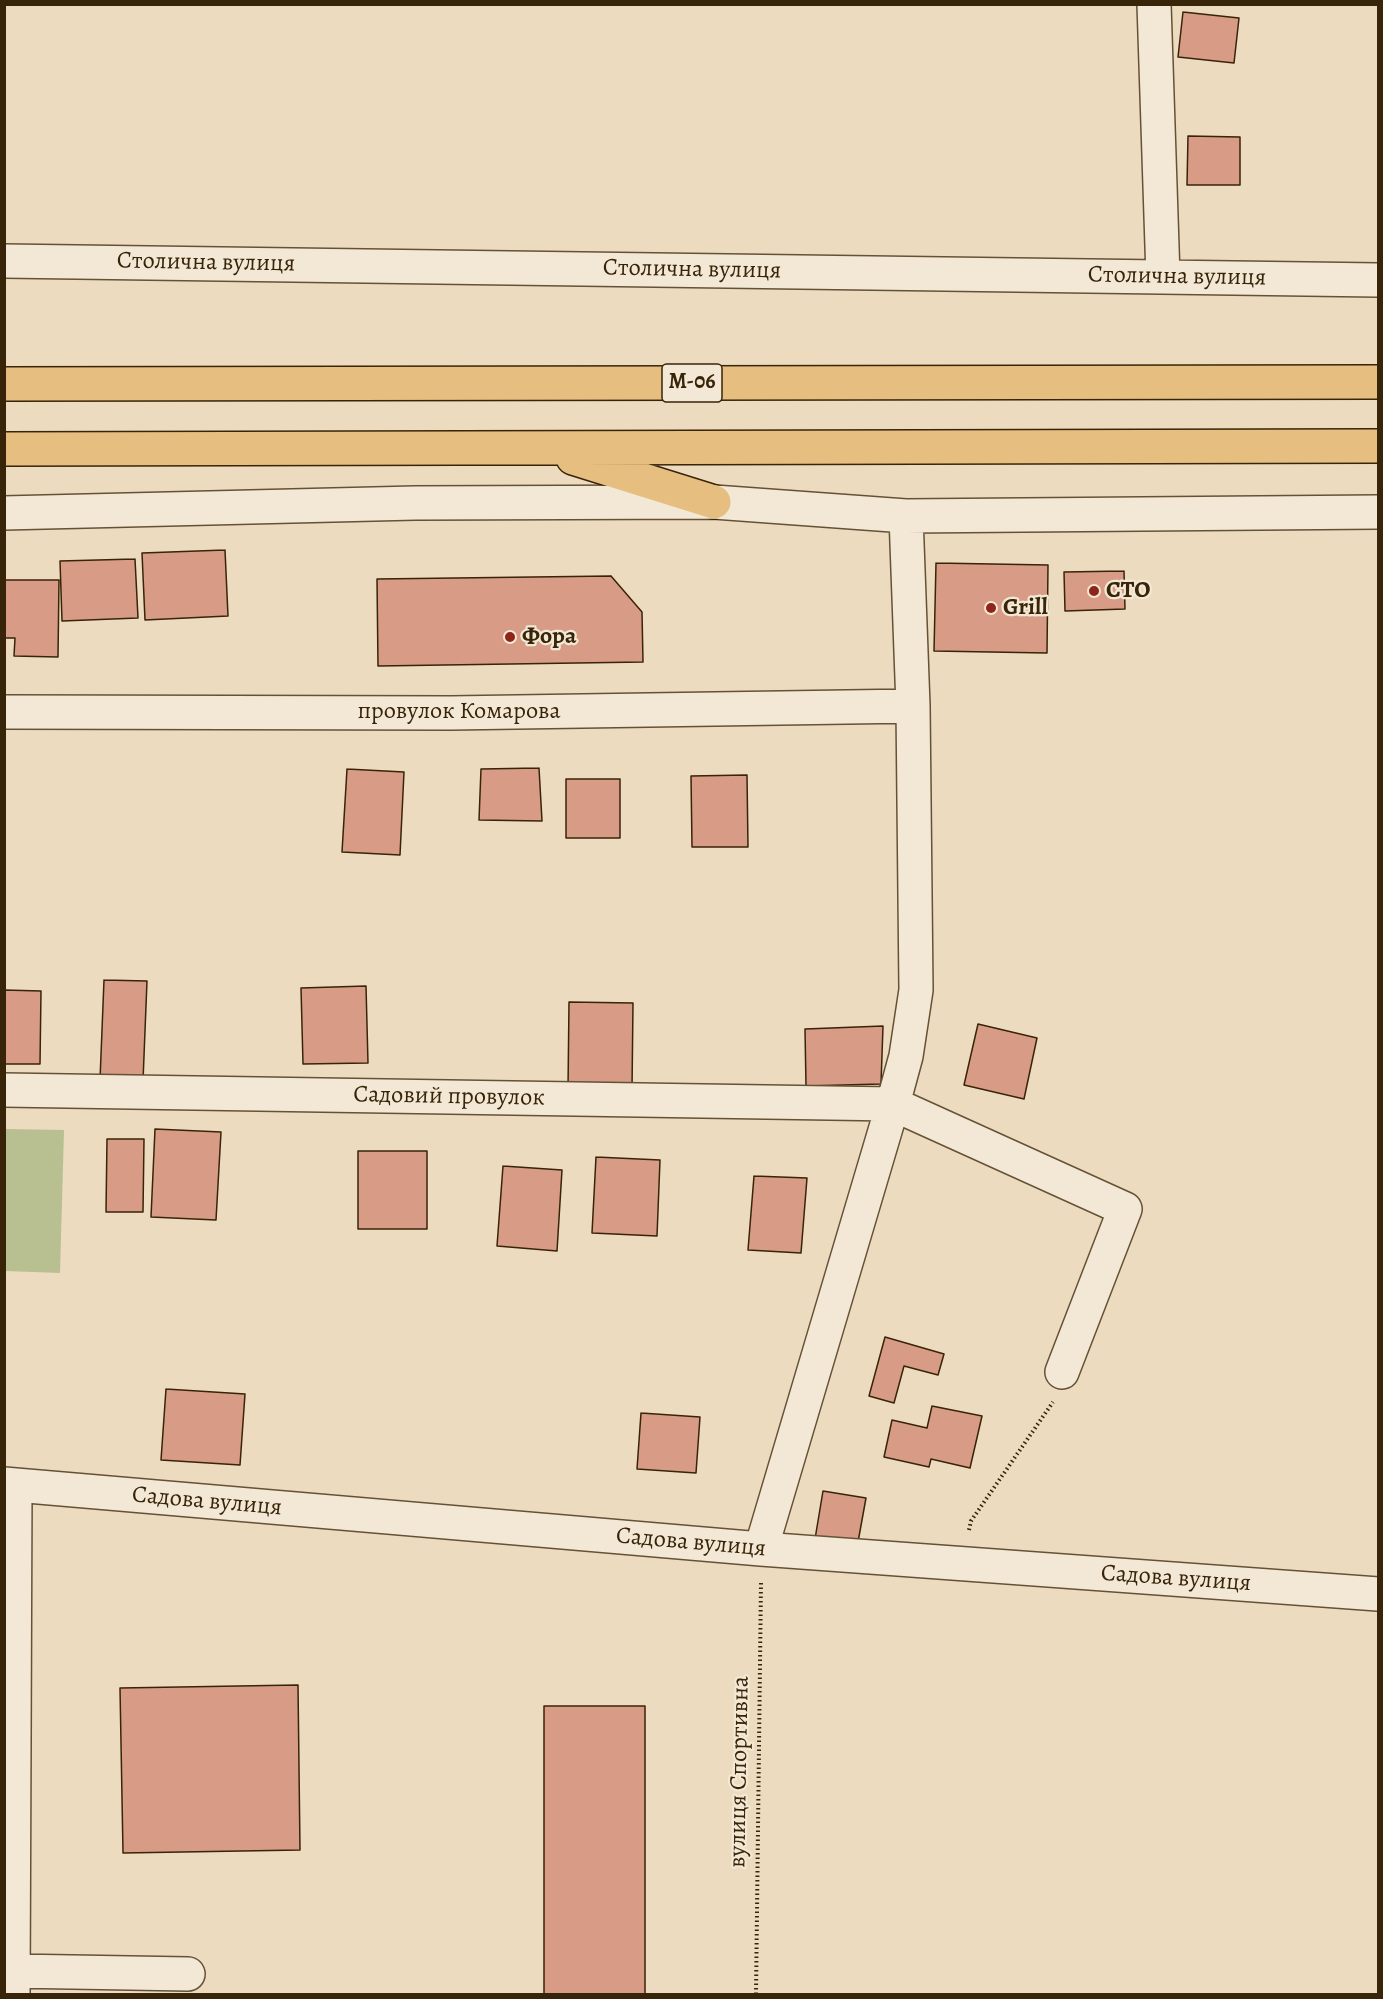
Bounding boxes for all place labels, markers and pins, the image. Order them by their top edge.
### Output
place label: СТО [1106,577,1150,605]
marker: СТО [1087,584,1101,598]
place label: Grill [1003,594,1048,622]
marker: Grill [984,601,998,615]
place label: Фора [522,623,576,651]
marker: Фора [503,630,517,644]

